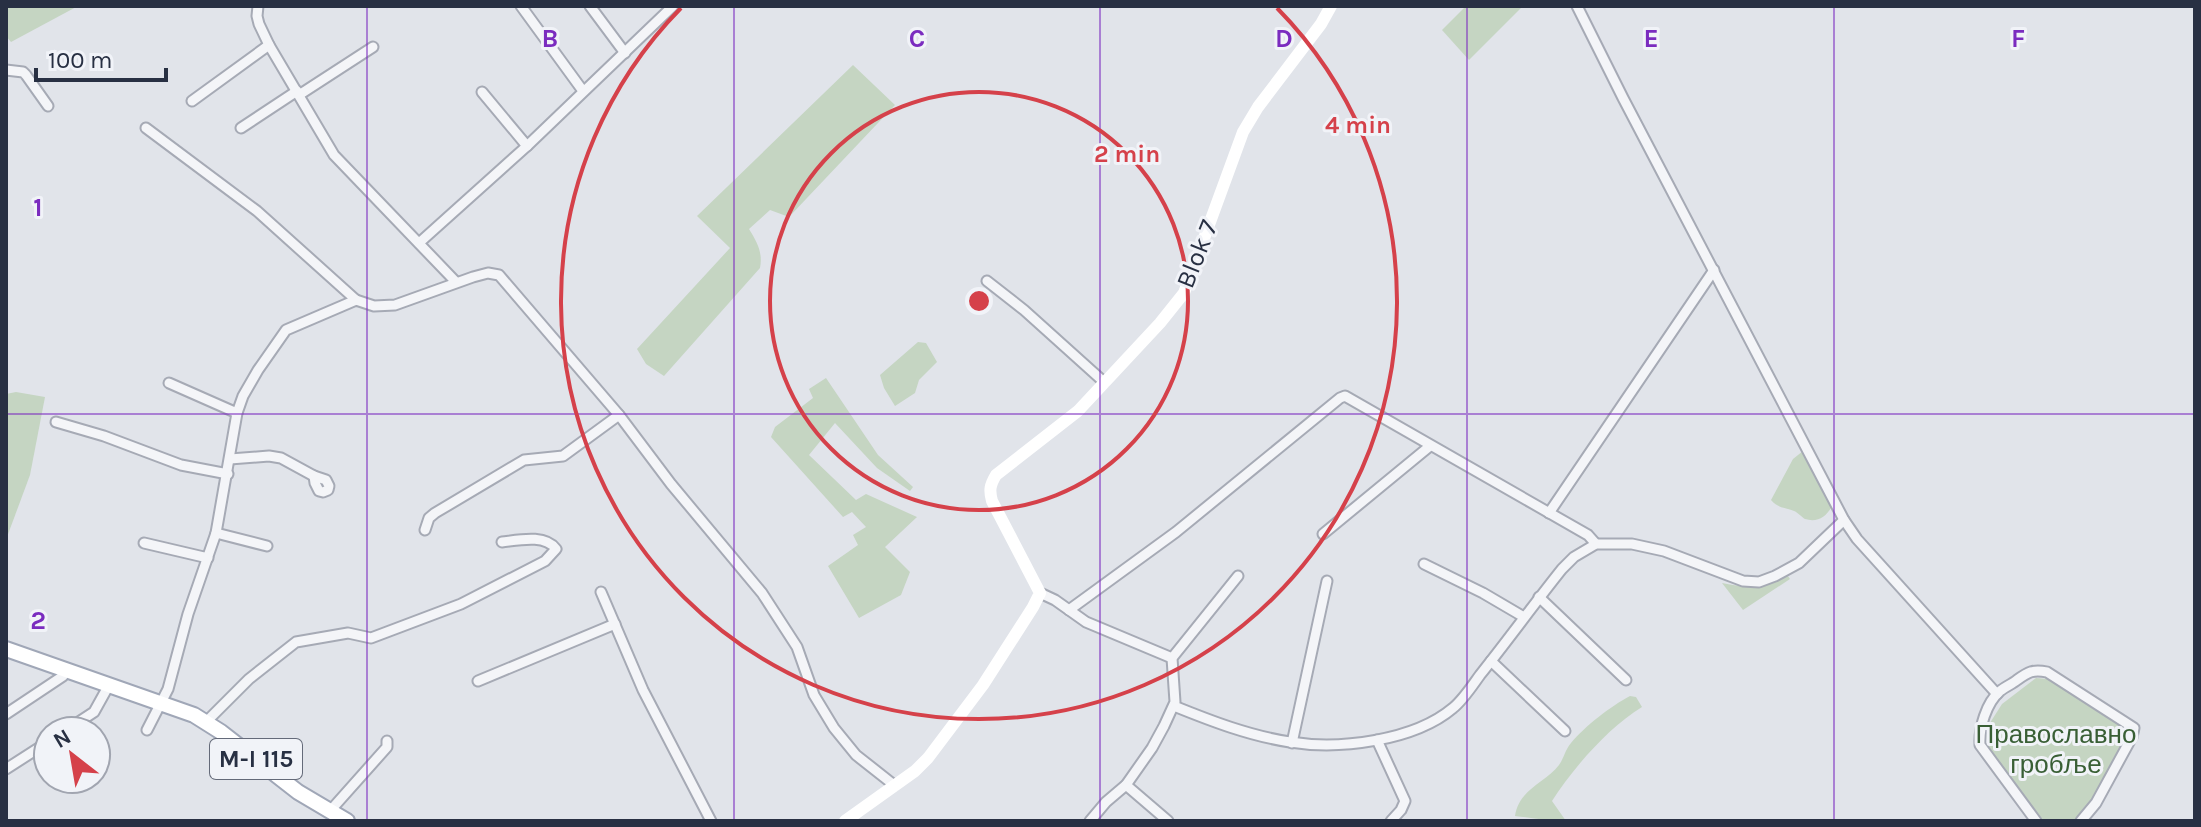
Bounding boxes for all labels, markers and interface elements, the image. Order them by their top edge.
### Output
text: B [542,23,558,54]
text: C [909,23,925,54]
text: D [1275,23,1293,54]
text: E [1643,23,1659,54]
text: F [2011,23,2025,54]
scale bar [36,32,166,82]
text: 100 m [48,46,113,74]
text: 4 min [1325,111,1391,139]
text: 2 min [1094,140,1160,168]
text: 1 [33,192,43,223]
street label: Blok 7 [1169,215,1225,293]
centre of rings [965,287,993,315]
text: 2 [30,605,46,636]
north arrow [32,715,112,795]
park label: Православно гробље [1976,719,2136,780]
text: N [49,724,76,754]
road number: M-I 115 [210,739,302,779]

